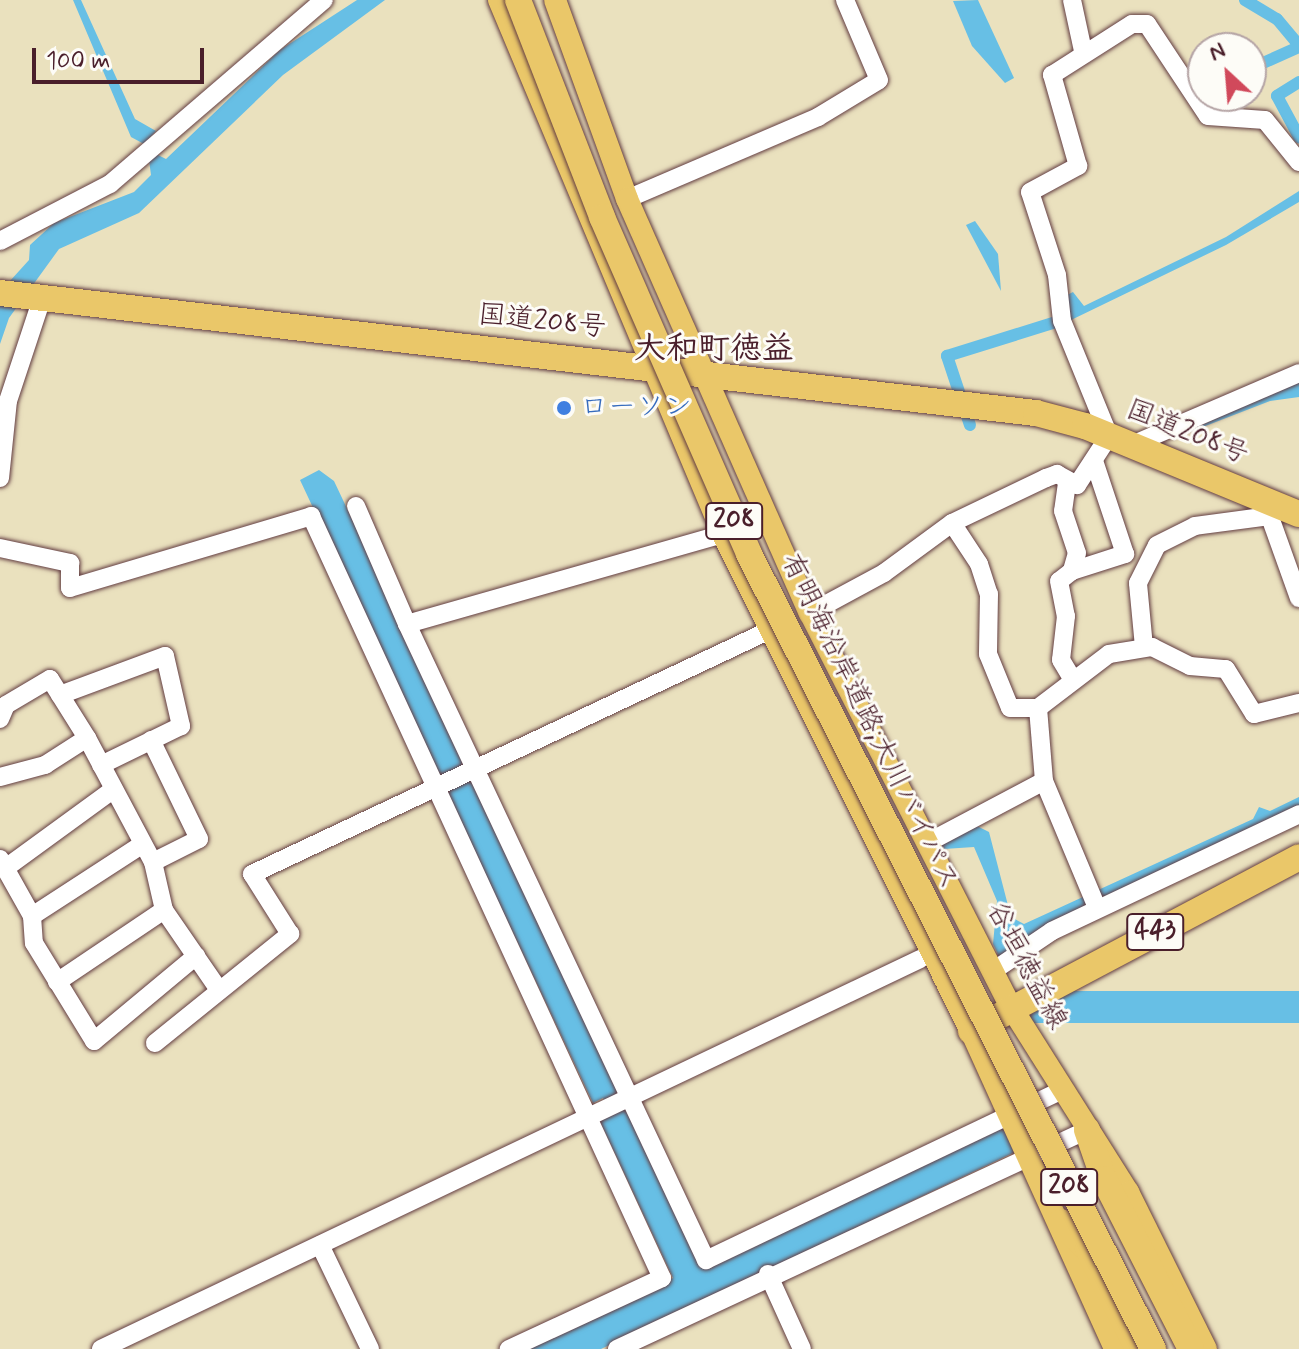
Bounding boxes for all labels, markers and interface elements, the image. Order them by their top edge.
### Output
scale bar [36,32,208,82]
north arrow [1187,32,1267,112]
text: N [1205,36,1230,68]
text: 100 m [46,46,110,77]
street label: 国道208号 [476,299,608,345]
district label: 大和町徳益 [634,330,794,368]
place label: ローソン [580,391,692,425]
street label: 国道208号 [1121,393,1253,473]
marker: ローソン [555,399,573,417]
road number: 208 [704,499,764,543]
street label: 有明海沿岸道路;大川バイパス [773,548,965,896]
street label: 谷垣徳益線 [978,896,1074,1036]
road number: 443 [1125,910,1185,954]
road number: 208 [1039,1165,1099,1209]

